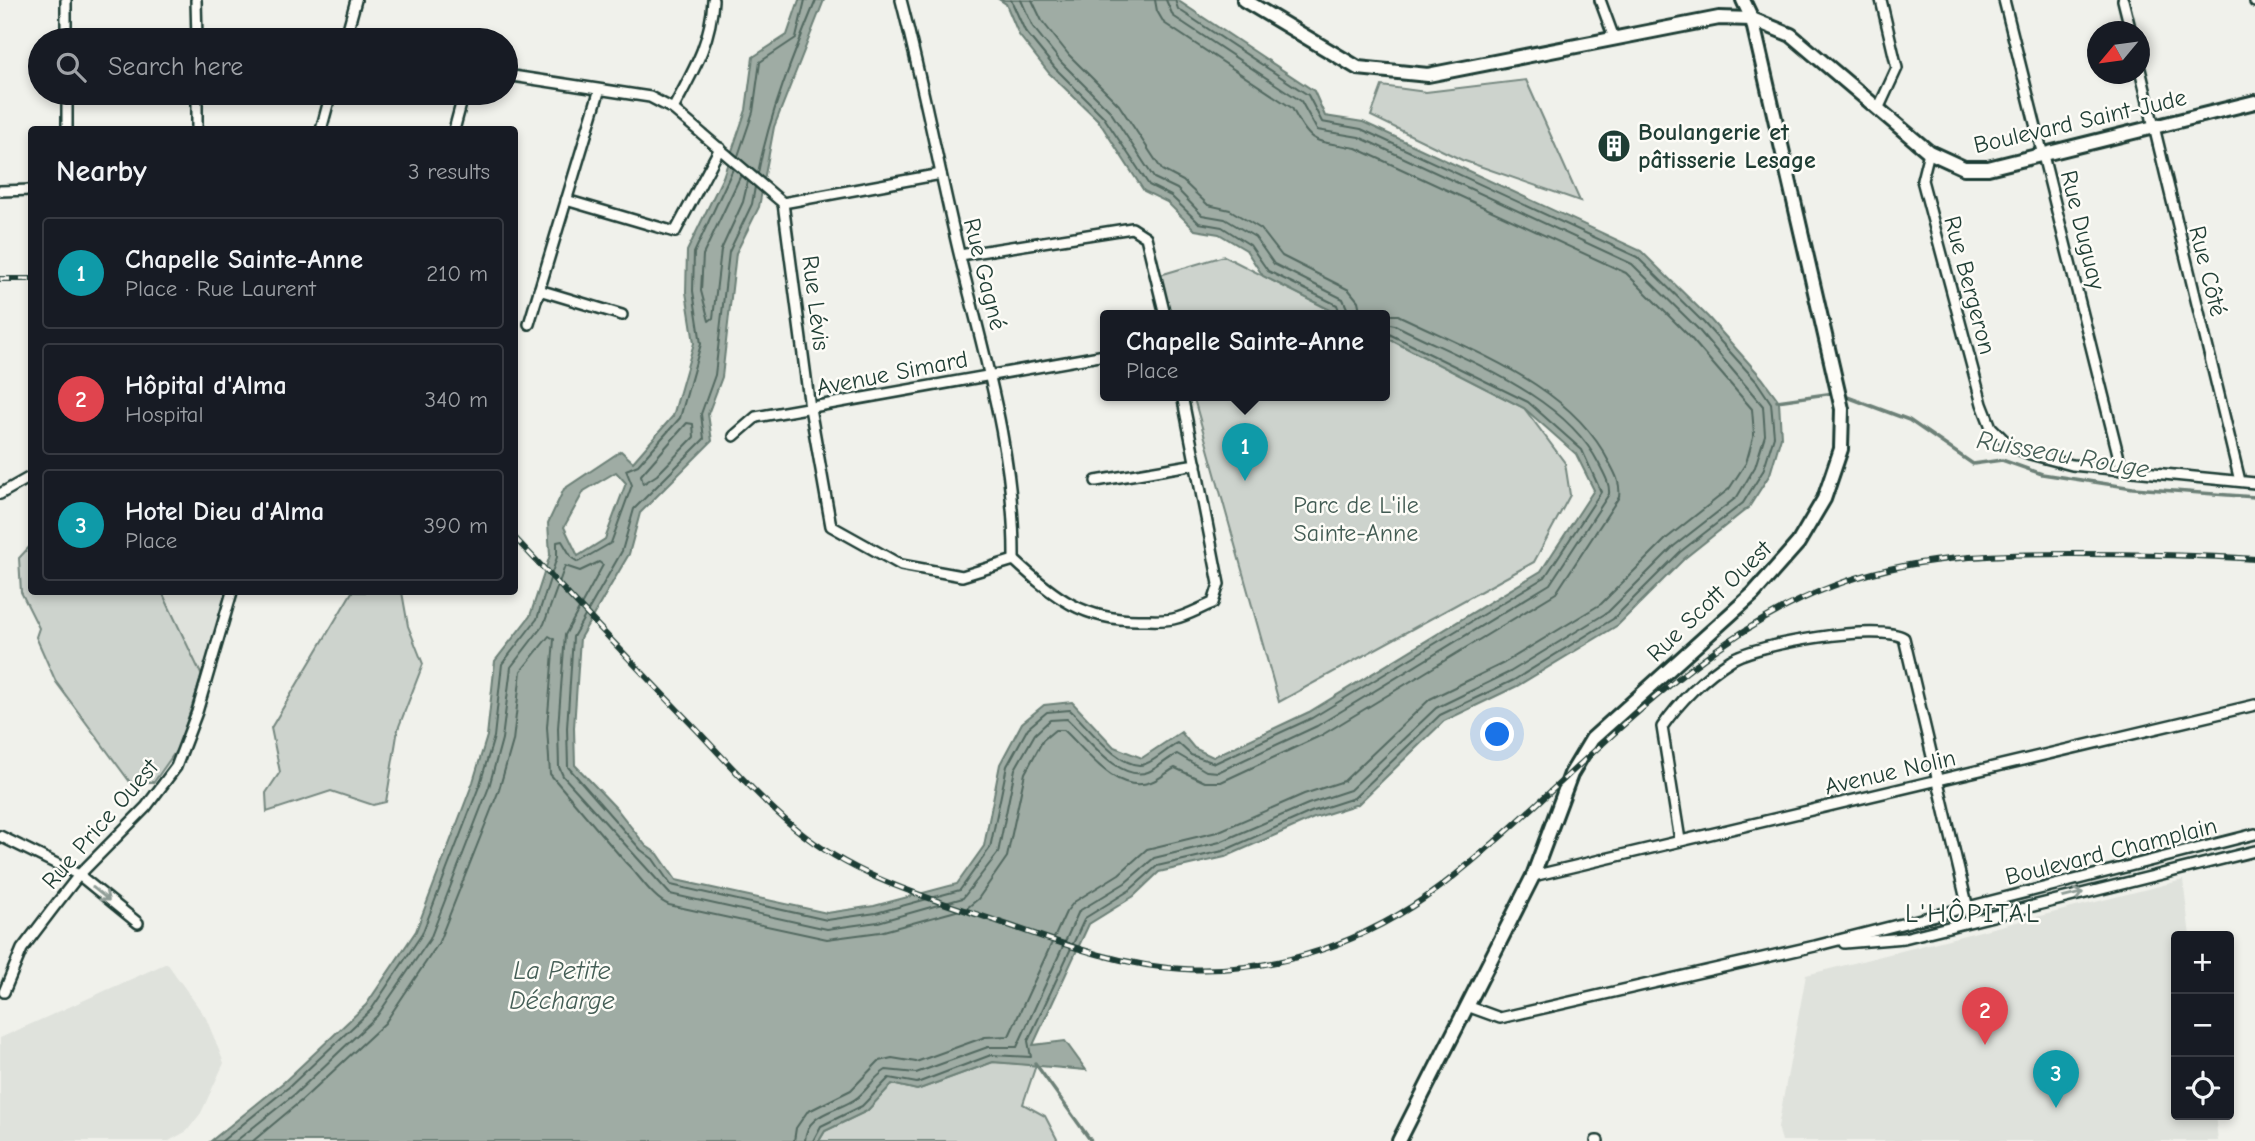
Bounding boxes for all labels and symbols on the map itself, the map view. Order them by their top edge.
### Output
north arrow [2087,21,2150,84]
street label: Boulevard Saint-Jude [1971,83,2189,159]
place label: Boulangerie et pâtisserie Lesage [1638,118,1816,174]
building icon: Boulangerie et pâtisserie Lesage [1595,127,1633,165]
street label: Rue Duguay [2055,167,2111,293]
street label: Rue Bergeron [1938,213,2002,357]
street label: Rue Gagné [958,215,1012,333]
street label: Rue Côté [2183,223,2233,319]
street label: Rue Lévis [796,254,836,352]
street label: Avenue Simard [814,345,970,401]
pin: 1 [1222,423,1268,481]
water label: Ruisseau Rouge [1974,425,2152,485]
park label: Parc de L'ile Sainte-Anne [1293,491,1419,547]
street label: Rue Scott Ouest [1641,534,1778,667]
your location [1480,717,1514,751]
street label: Avenue Nolin [1822,743,1958,801]
street label: Rue Price Ouest [36,752,165,895]
street label: Boulevard Champlain [2002,811,2220,891]
one-way arrow [92,886,110,901]
one-way arrow [2061,888,2084,901]
district label: L'HÔPITAL [1905,898,2041,929]
water label: La Petite Décharge [509,956,615,1016]
pin: 2 [1962,987,2008,1045]
pin: 3 [2033,1050,2079,1108]

